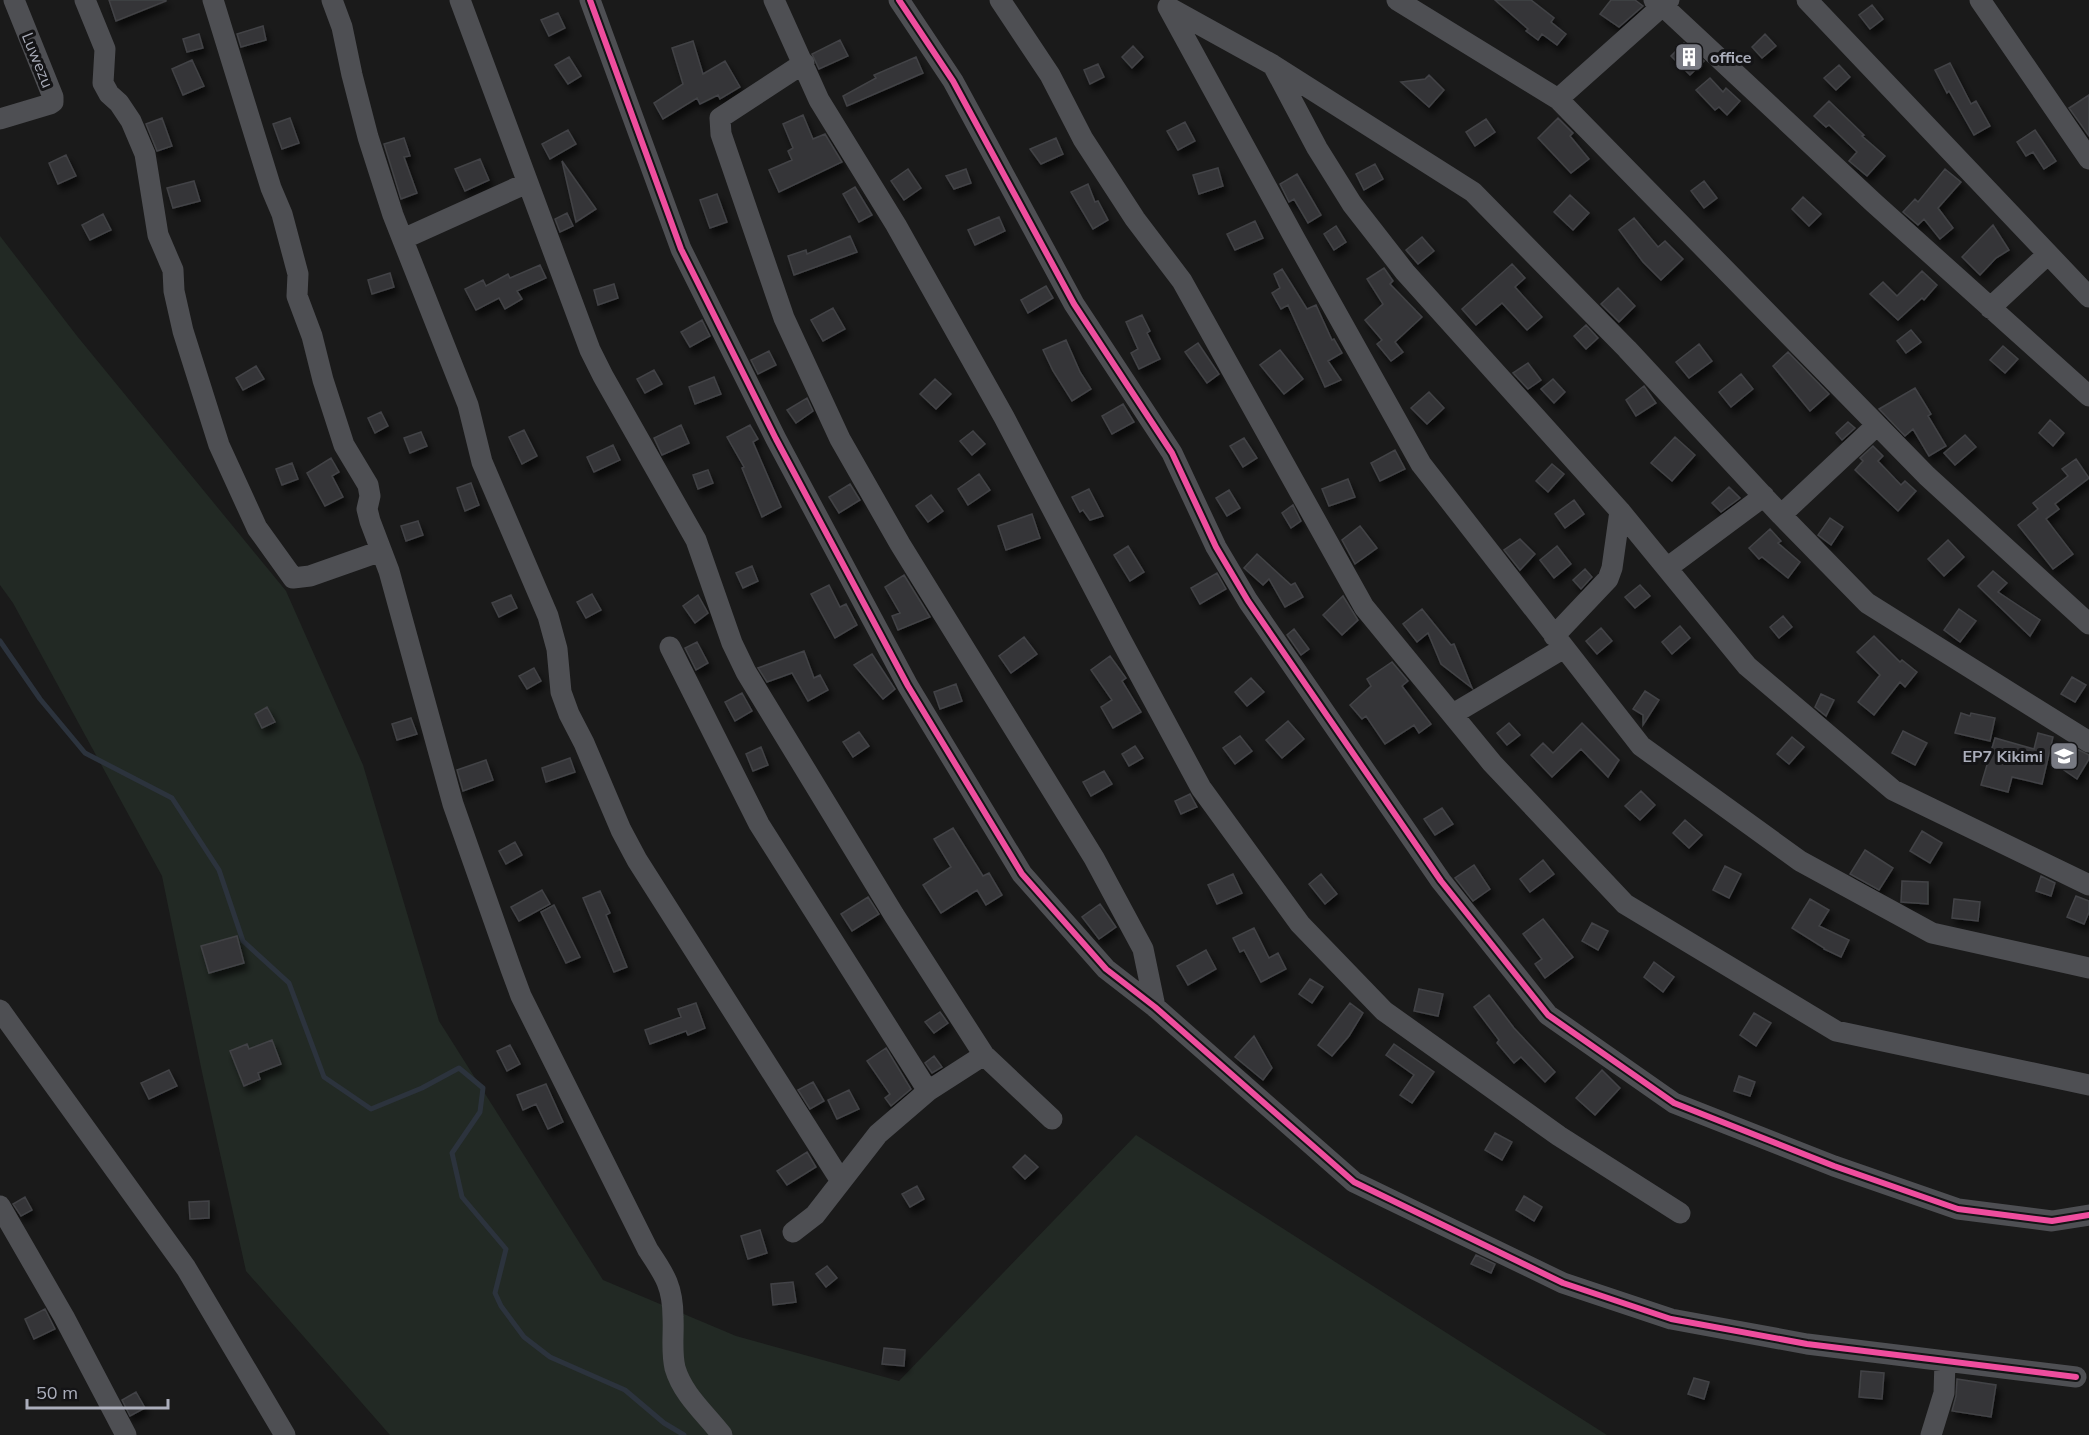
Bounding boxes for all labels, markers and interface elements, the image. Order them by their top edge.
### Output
street label: Luwezu [18,29,58,91]
building icon: office [1673,41,1705,73]
place label: office [1710,47,1752,67]
school or university icon: EP7 Kikimi [2048,740,2080,772]
place label: EP7 Kikimi [1962,746,2043,766]
scale bar [27,1372,168,1410]
text: 50 m [36,1381,78,1404]

